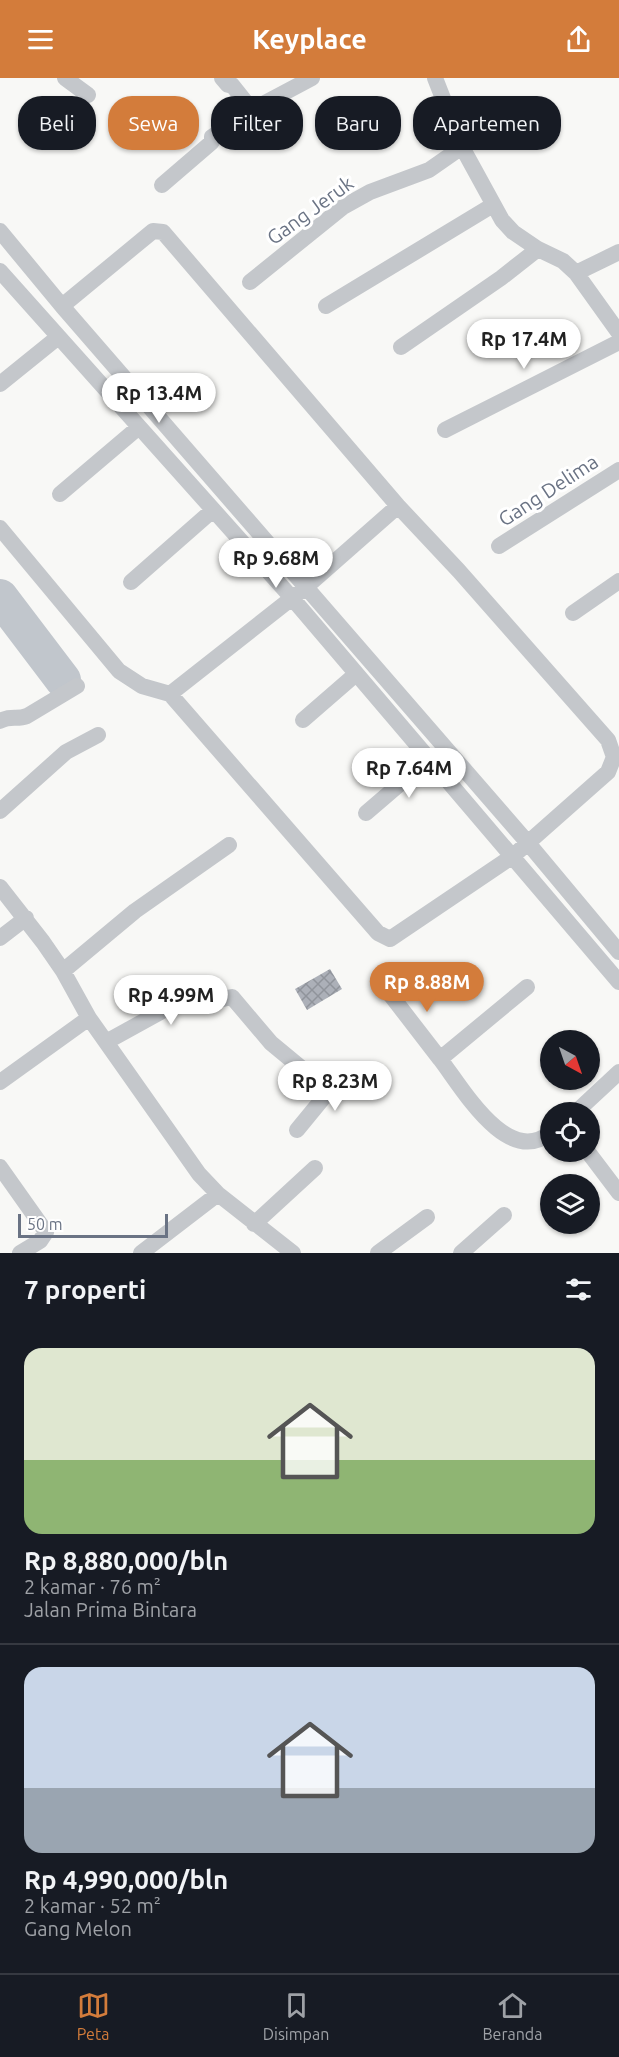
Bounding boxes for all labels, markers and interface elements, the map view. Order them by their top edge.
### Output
icon: menu [24,23,57,56]
icon: share [562,23,595,56]
text: Keyplace [252,24,367,54]
chip: Beli [18,96,96,150]
chip: Sewa [108,96,199,150]
chip: Filter [211,96,303,150]
chip: Baru [315,96,401,150]
chip: Apartemen [413,96,561,150]
street label: Gang Jeruk [262,171,358,249]
pin: Rp 17.4M [462,319,586,370]
text: Rp 17.4M [481,327,567,350]
pin: Rp 13.4M [97,373,221,424]
text: Rp 13.4M [116,381,202,404]
street label: Gang Delima [494,449,602,531]
pin: Rp 9.68M [214,538,338,589]
text: Rp 9.68M [233,546,319,569]
pin: Rp 7.64M [347,748,471,799]
text: Rp 7.64M [366,756,452,779]
pin: Rp 8.88M [365,962,489,1013]
text: Rp 8.88M [384,970,470,993]
pin: Rp 4.99M [109,975,233,1026]
text: Rp 4.99M [128,983,214,1006]
north arrow [540,1030,600,1090]
map controls [540,1030,600,1234]
pin: Rp 8.23M [273,1061,397,1112]
text: Rp 8.23M [292,1069,378,1092]
button: locate [540,1102,600,1162]
button: layers [540,1174,600,1234]
scale bar [18,1211,168,1238]
text: 50 m [27,1215,63,1233]
icon: filters [562,1273,595,1306]
text: 7 properti [24,1275,146,1304]
icon: home [256,1387,364,1495]
text: Rp 8,880,000/bln [24,1546,228,1575]
text: 2 kamar · 76 m² [24,1575,161,1598]
text: Jalan Prima Bintara [24,1598,197,1621]
icon: home [256,1706,364,1814]
text: Rp 4,990,000/bln [24,1865,228,1894]
text: 2 kamar · 52 m² [24,1894,161,1917]
text: Gang Melon [24,1917,132,1940]
tab: Peta [77,1989,110,2043]
tab: Disimpan [263,1989,329,2043]
tab: Beranda [482,1989,542,2043]

